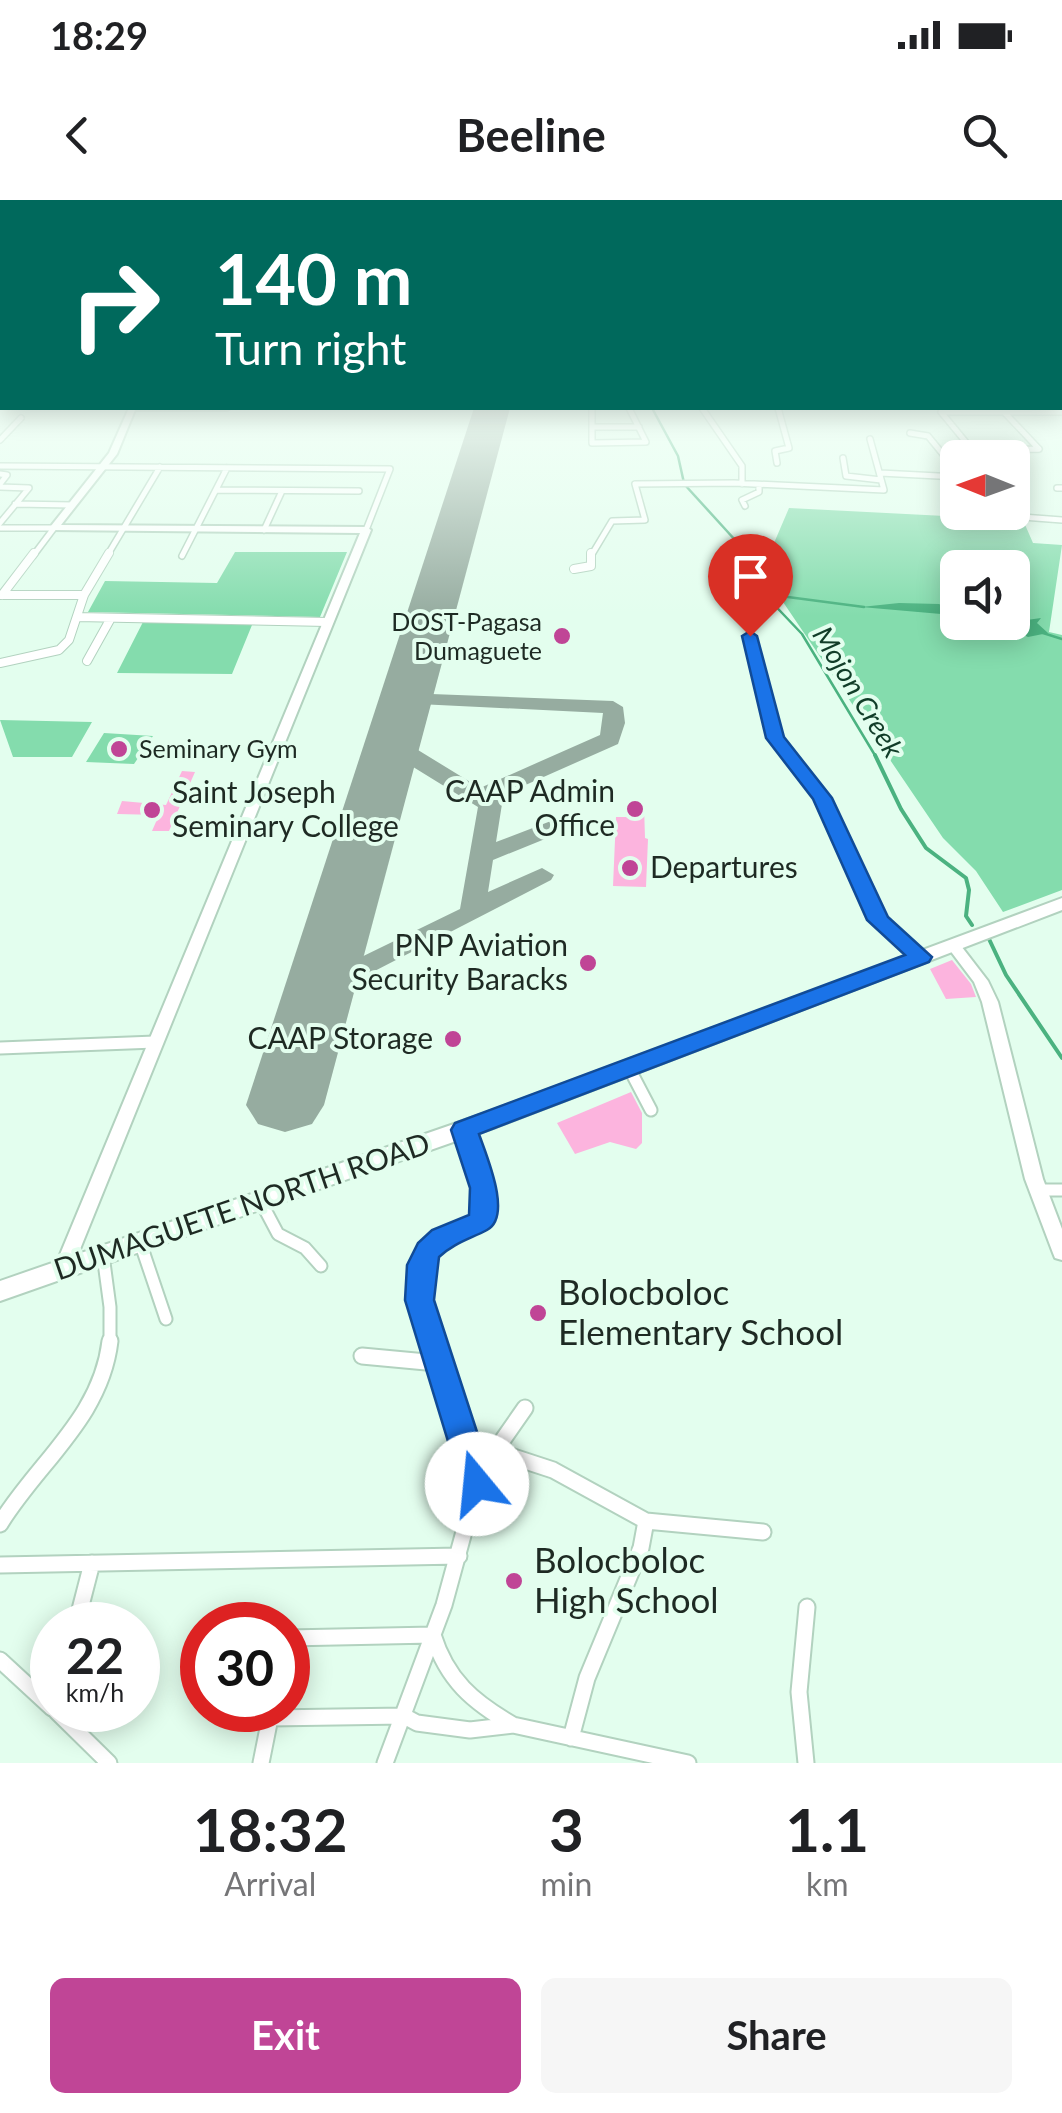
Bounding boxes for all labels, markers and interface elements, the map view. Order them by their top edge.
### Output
text: 18:29 [50,12,148,58]
icon: back [50,108,105,163]
text: Beeline [456,108,606,162]
icon: search [957,108,1012,163]
text: 140 m [215,236,412,320]
icon: right [50,240,180,370]
text: Turn right [215,321,406,375]
north arrow [940,440,1030,530]
map controls [940,440,1030,640]
pin [708,534,793,637]
icon: arrive [723,549,778,604]
button: sound [940,550,1030,640]
place label: DOST-Pagasa Dumaguete [391,606,542,665]
water label: Mojon Creek [806,620,912,764]
marker: DOST-Pagasa Dumaguete [551,625,573,647]
place label: Seminary Gym [139,733,298,763]
marker: Seminary Gym [108,738,130,760]
place label: CAAP Admin Office [445,772,615,842]
place label: Saint Joseph Seminary College [172,773,399,843]
marker: CAAP Admin Office [624,798,646,820]
marker: Saint Joseph Seminary College [141,799,163,821]
place label: Departures [650,848,798,884]
marker: Departures [619,857,641,879]
place label: PNP Aviation Security Baracks [351,926,568,996]
marker: PNP Aviation Security Baracks [577,952,599,974]
place label: CAAP Storage [247,1019,433,1055]
marker: CAAP Storage [442,1028,464,1050]
street label: DUMAGUETE NORTH ROAD [49,1124,434,1286]
place label: Bolocboloc Elementary School [558,1270,843,1352]
marker: Bolocboloc Elementary School [527,1302,549,1324]
position arrow [425,1432,529,1536]
place label: Bolocboloc High School [534,1538,719,1620]
marker: Bolocboloc High School [503,1570,525,1592]
speed limit sign: 30 [180,1602,310,1732]
text: 22 [66,1625,124,1685]
text: km/h [66,1677,124,1707]
text: 18:32 [193,1793,348,1865]
text: 3 [549,1793,584,1865]
text: 1.1 [785,1793,869,1865]
text: Arrival [224,1864,316,1903]
text: min [540,1864,592,1903]
text: km [806,1864,848,1903]
button: Exit [50,1978,521,2093]
button: Share [541,1978,1012,2093]

